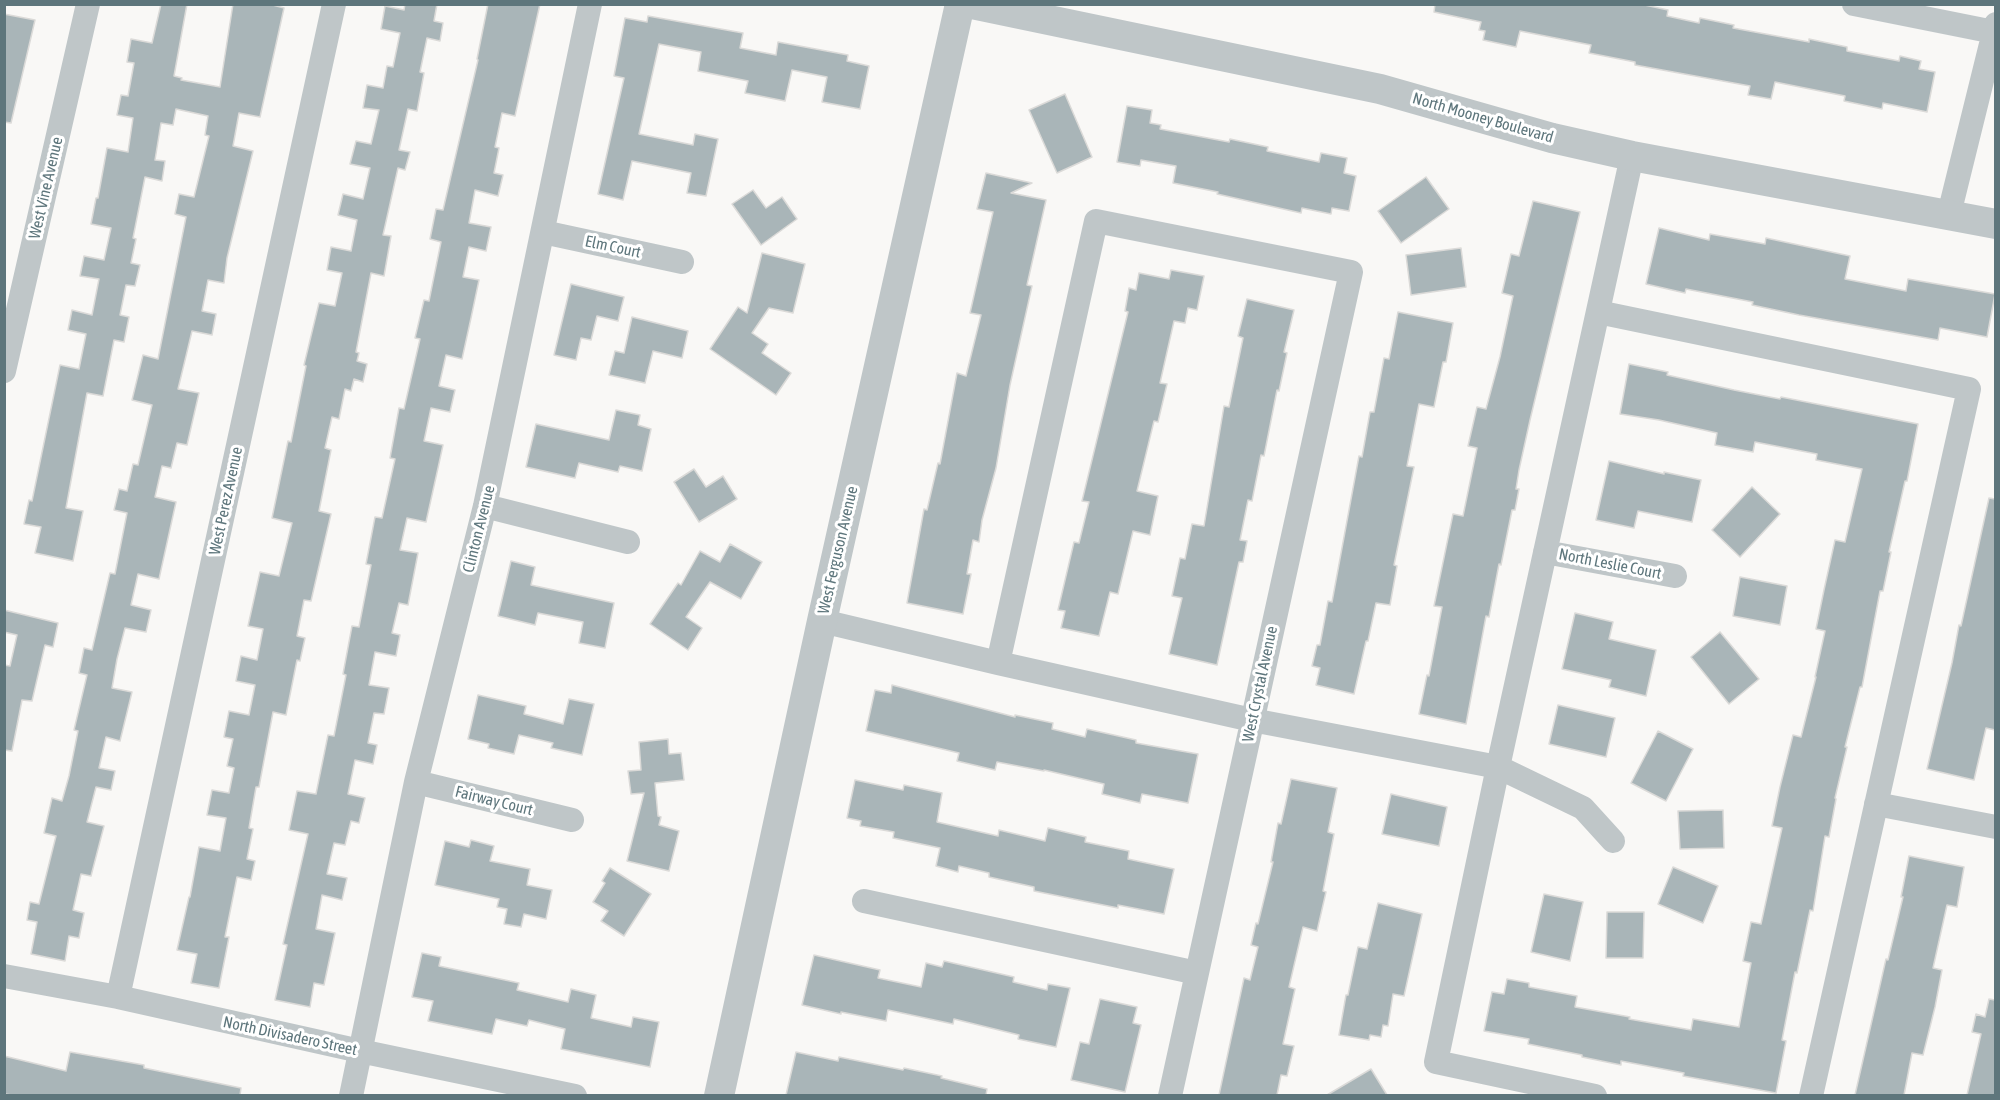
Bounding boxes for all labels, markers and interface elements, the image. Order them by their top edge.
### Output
street label: North Mooney Boulevard [1410,89,1556,147]
street label: West Vine Avenue [25,135,67,241]
street label: Elm Court [583,232,643,262]
street label: West Perez Avenue [205,445,247,557]
street label: Clinton Avenue [459,483,499,575]
street label: West Ferguson Avenue [814,484,862,616]
street label: North Leslie Court [1557,545,1663,583]
street label: West Crystal Avenue [1238,624,1282,744]
street label: Fairway Court [453,782,535,820]
street label: North Divisadero Street [221,1012,359,1060]

